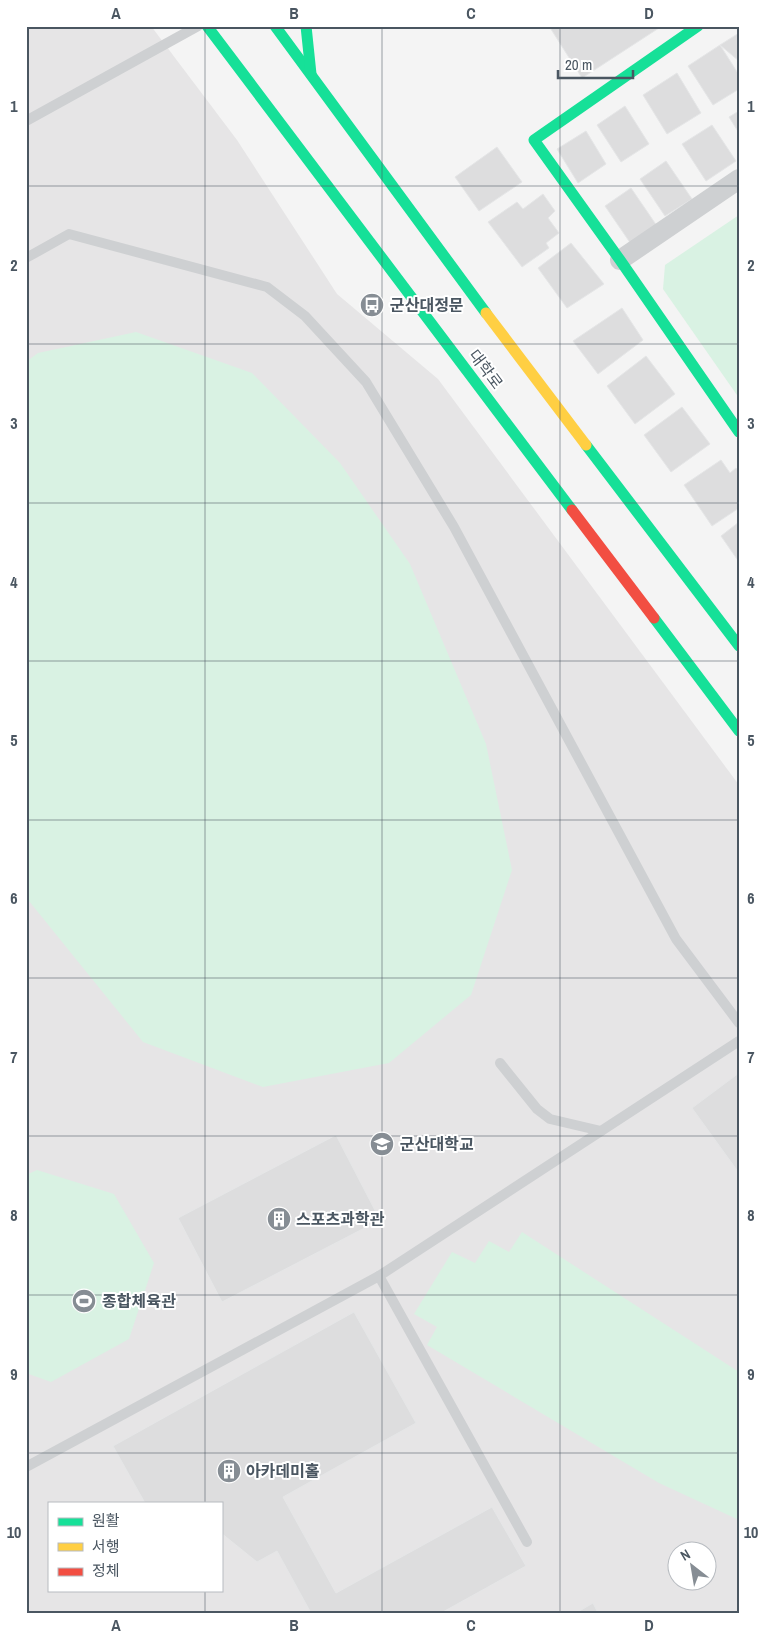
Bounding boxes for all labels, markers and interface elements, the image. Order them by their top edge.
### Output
text: A [111,2,121,24]
text: B [289,2,299,24]
text: C [466,2,476,24]
text: D [644,2,654,24]
scale bar [558,48,632,80]
text: 20 m [565,54,592,75]
text: 1 [10,95,18,117]
text: 1 [747,95,755,117]
text: 2 [10,254,18,276]
text: 2 [747,254,755,276]
bus stop icon: 군산대정문 [359,292,385,318]
place label: 군산대정문 [390,294,464,316]
street label: 대학로 [464,345,508,393]
text: 3 [10,412,18,434]
text: 3 [747,412,755,434]
text: 4 [10,571,18,593]
text: 4 [747,571,755,593]
text: 5 [10,729,18,751]
text: 5 [747,729,755,751]
text: 6 [10,887,18,909]
text: 6 [747,887,755,909]
text: 7 [10,1046,18,1068]
text: 7 [747,1046,755,1068]
school or university icon: 군산대학교 [369,1131,395,1157]
place label: 군산대학교 [400,1133,474,1155]
text: 8 [10,1204,18,1226]
text: 8 [747,1204,755,1226]
building icon: 스포츠과학관 [266,1206,292,1232]
place label: 스포츠과학관 [296,1208,385,1230]
sports icon: 종합체육관 [71,1288,97,1314]
place label: 종합체육관 [102,1290,176,1312]
text: 9 [10,1363,18,1385]
text: 9 [747,1363,755,1385]
building icon: 아카데미홀 [216,1458,242,1484]
place label: 아카데미홀 [246,1460,320,1482]
legend [48,1502,222,1592]
text: 원활 [92,1510,120,1531]
text: 10 [7,1521,21,1543]
text: 10 [744,1521,758,1543]
text: 서행 [92,1536,120,1557]
north arrow [668,1542,718,1592]
text: N [677,1545,693,1565]
text: 정체 [92,1560,120,1581]
text: A [111,1614,121,1636]
text: B [289,1614,299,1636]
text: C [466,1614,476,1636]
text: D [644,1614,654,1636]

